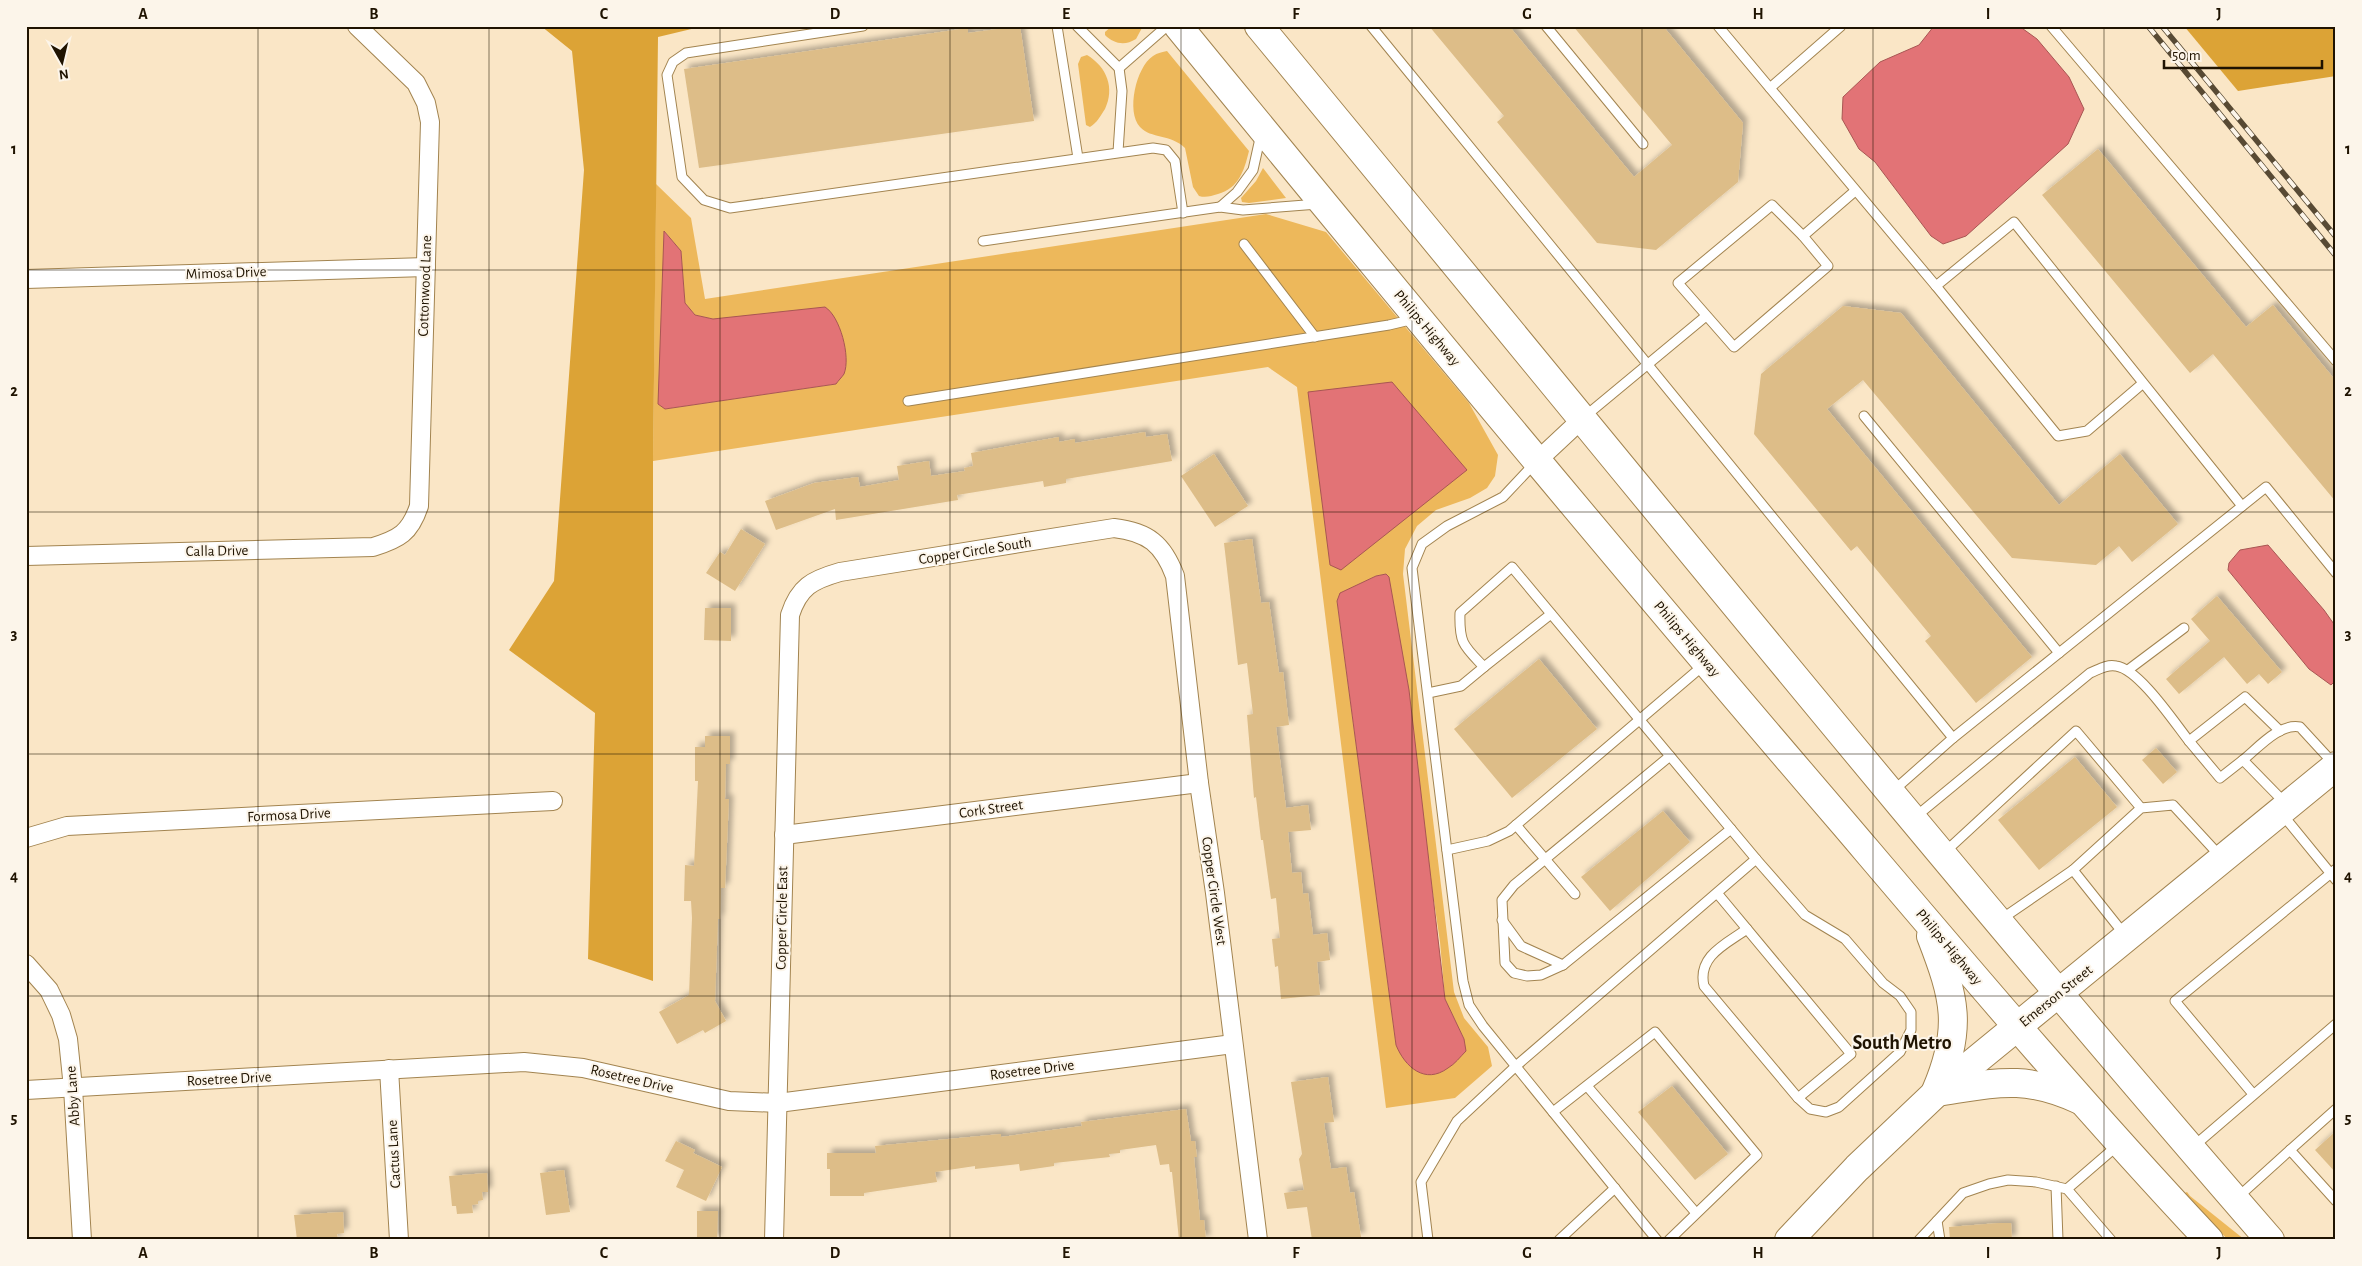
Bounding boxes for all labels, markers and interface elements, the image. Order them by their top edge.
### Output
text: A [138,6,148,22]
text: B [369,6,379,22]
text: C [600,6,609,22]
text: D [830,6,841,22]
text: E [1062,6,1070,22]
text: F [1292,6,1300,22]
text: G [1522,6,1532,22]
text: H [1752,6,1764,22]
text: I [1986,6,1990,22]
text: J [2216,6,2222,22]
north arrow [38,38,88,88]
scale bar [2164,38,2322,70]
text: 50 m [2172,48,2201,63]
text: N [58,66,69,81]
text: 1 [11,141,17,157]
text: 1 [2345,141,2351,157]
street label: Cottonwood Lane [416,235,434,337]
street label: Mimosa Drive [185,264,267,282]
street label: Philips Highway [1391,287,1463,369]
text: 2 [10,383,18,399]
text: 2 [2344,383,2352,399]
street label: Copper Circle South [918,535,1032,567]
street label: Calla Drive [185,543,249,559]
street label: Philips Highway [1651,598,1723,680]
text: 3 [11,626,18,642]
text: 3 [2345,626,2352,642]
street label: Cork Street [958,797,1024,821]
street label: Formosa Drive [247,805,331,825]
street label: Copper Circle West [1199,836,1229,946]
street label: Copper Circle East [774,866,790,970]
text: 4 [10,868,18,884]
text: 4 [2344,868,2352,884]
street label: Philips Highway [1913,906,1985,988]
street label: Emerson Street [2017,962,2096,1030]
district label: South Metro [1852,1033,1952,1053]
street label: Rosetree Drive [989,1057,1075,1083]
street label: Rosetree Drive [589,1062,675,1096]
street label: Abby Lane [63,1065,83,1127]
street label: Rosetree Drive [186,1069,272,1089]
text: 5 [11,1110,18,1126]
text: 5 [2345,1110,2352,1126]
street label: Cactus Lane [385,1119,403,1189]
text: A [138,1245,148,1261]
text: B [369,1245,379,1261]
text: C [600,1245,609,1261]
text: D [830,1245,841,1261]
text: E [1062,1245,1070,1261]
text: F [1292,1245,1300,1261]
text: G [1522,1245,1532,1261]
text: H [1752,1245,1764,1261]
text: I [1986,1245,1990,1261]
text: J [2216,1245,2222,1261]

